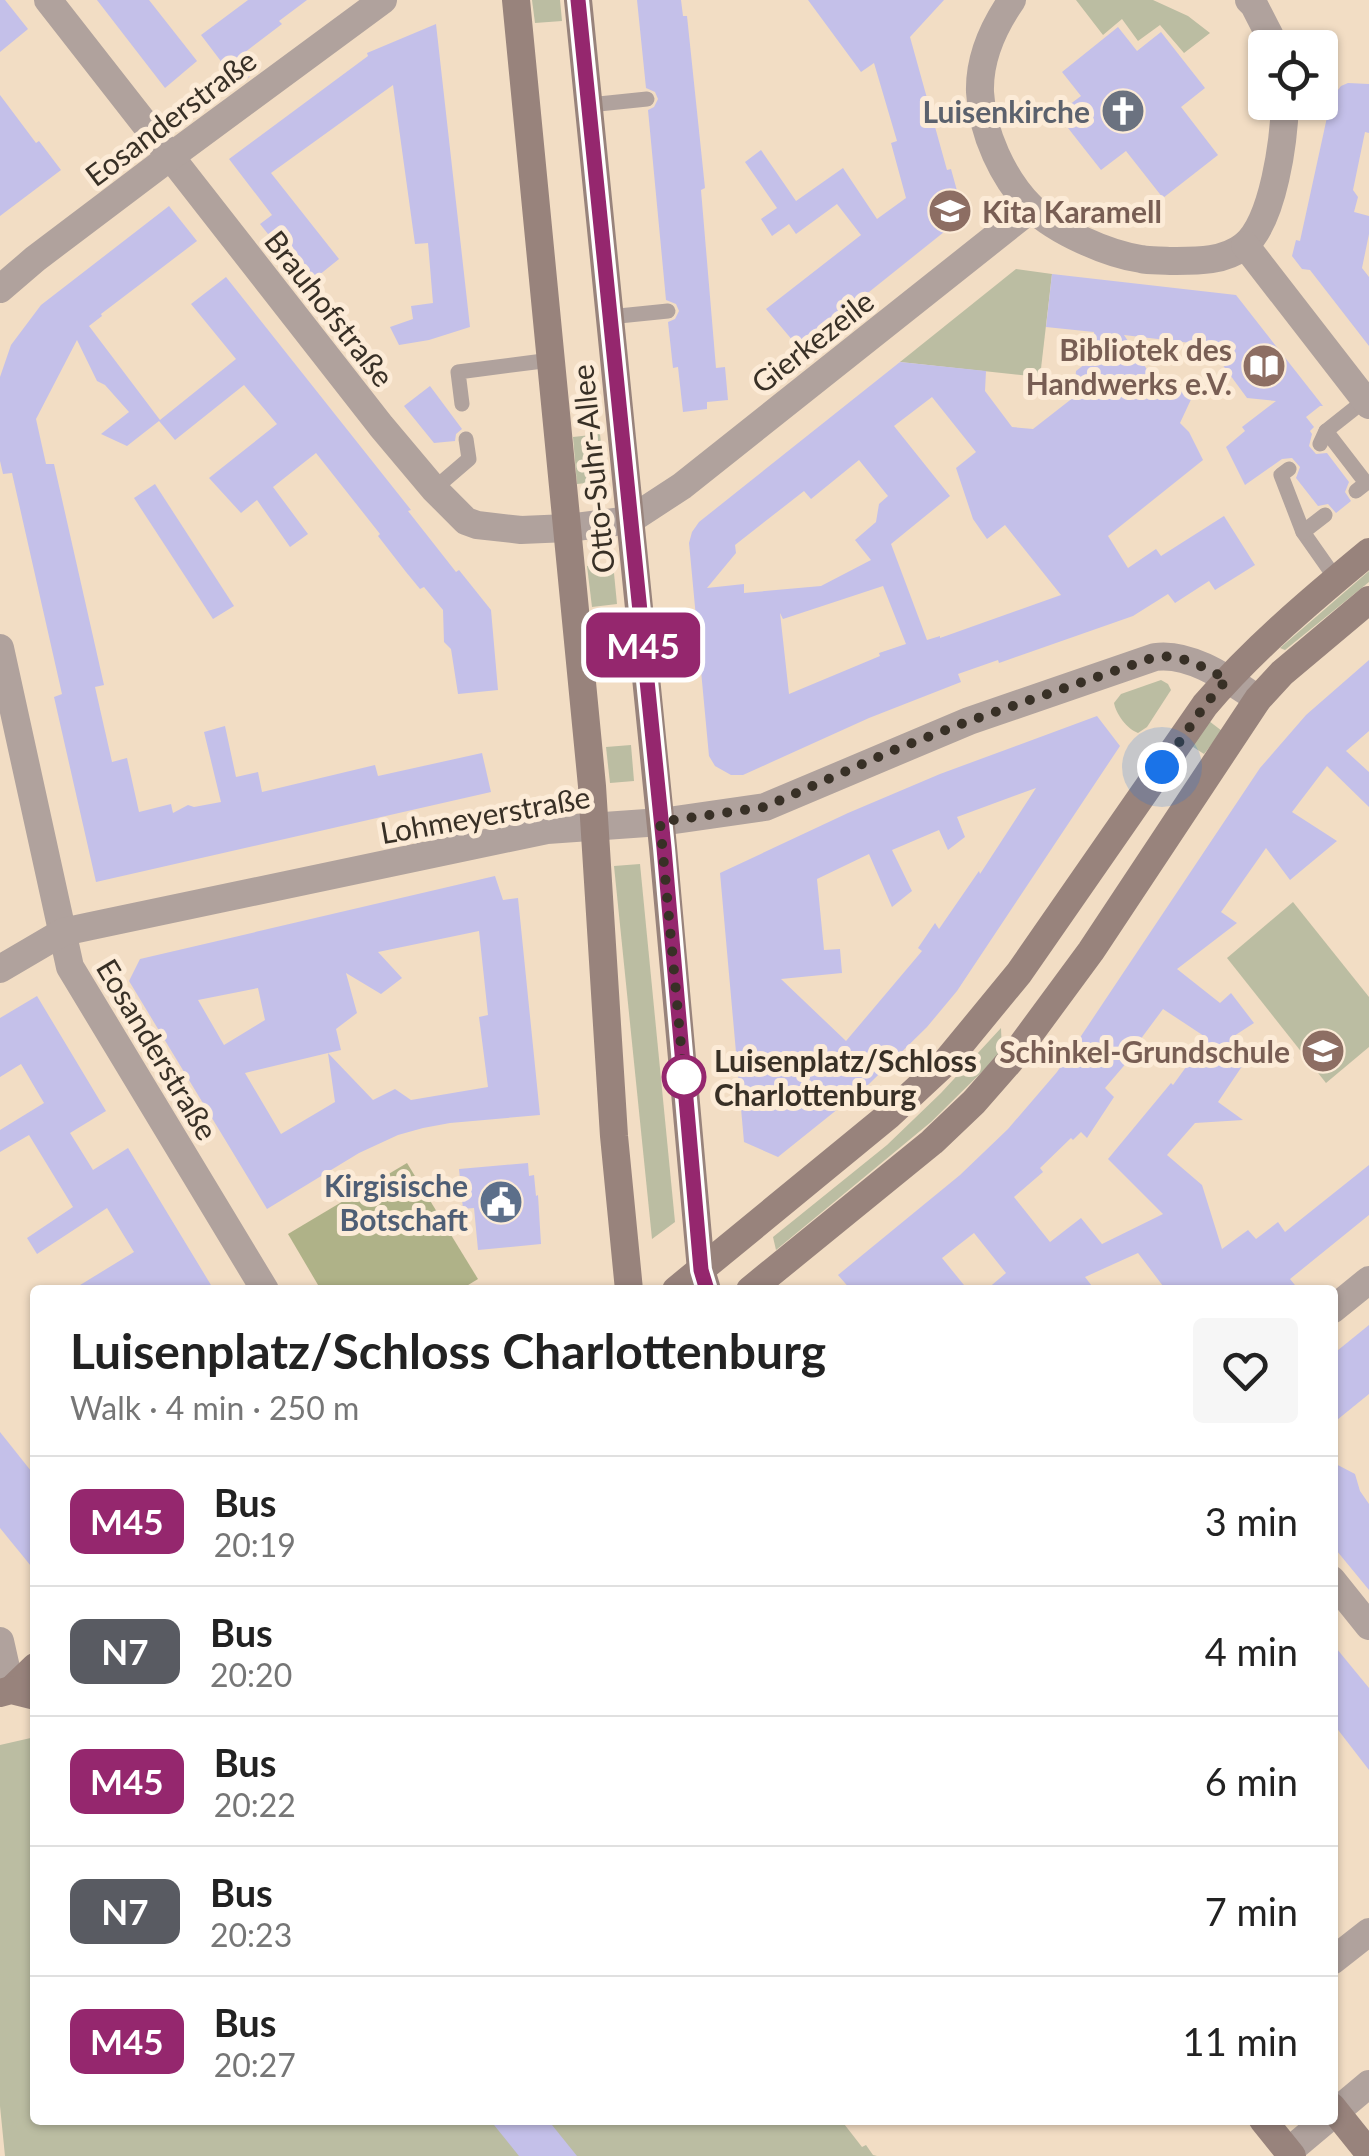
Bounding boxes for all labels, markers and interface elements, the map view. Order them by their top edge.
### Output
map controls [1248,30,1338,120]
button: locate [1248,30,1338,120]
street label: Eosanderstraße [78,41,262,193]
church icon: Luisenkirche [1100,88,1146,134]
place label: Luisenkirche [923,93,1090,129]
school or university icon: Kita Karamell [927,188,973,234]
place label: Kita Karamell [982,193,1162,229]
street label: Brauhofstraße [258,223,402,393]
street label: Gierkezeile [744,282,880,400]
place label: Bibliotek des Handwerks e.V. [1026,331,1232,401]
library icon: Bibliotek des Handwerks e.V. [1241,343,1287,389]
street label: Otto-Suhr-Allee [563,363,621,575]
line badge: M45 [586,612,700,678]
text: M45 [606,624,680,666]
your location [1137,742,1187,792]
street label: Lohmeyerstraße [377,778,593,850]
street label: Eosanderstraße [90,952,226,1146]
school or university icon: Schinkel-Grundschule [1300,1028,1346,1074]
place label: Schinkel-Grundschule [999,1033,1290,1069]
place label: Luisenplatz/Schloss Charlottenburg [714,1042,977,1112]
marker: Luisenplatz/Schloss Charlottenburg [663,1056,705,1098]
place label: Kirgisische Botschaft [324,1167,469,1237]
public building icon: Kirgisische Botschaft [478,1179,524,1225]
button: heart [1193,1318,1298,1423]
text: Luisenplatz/Schloss Charlottenburg [70,1322,826,1379]
text: Walk · 4 min · 250 m [70,1388,359,1427]
text: Bus [214,1479,277,1525]
text: 3 min [1205,1498,1298,1544]
text: M45 [90,1500,164,1542]
text: 20:19 [214,1525,296,1564]
text: Bus [210,1609,273,1655]
text: 4 min [1205,1628,1298,1674]
text: N7 [101,1630,149,1672]
text: 20:20 [210,1655,292,1694]
text: Bus [214,1739,277,1785]
text: 6 min [1205,1758,1298,1804]
text: M45 [90,1760,164,1802]
text: 20:22 [214,1785,296,1824]
text: Bus [210,1869,273,1915]
text: 7 min [1205,1888,1298,1934]
text: N7 [101,1890,149,1932]
text: 20:23 [210,1915,292,1954]
text: Bus [214,1999,277,2045]
text: 11 min [1183,2018,1298,2064]
text: M45 [90,2020,164,2062]
text: 20:27 [214,2045,296,2084]

